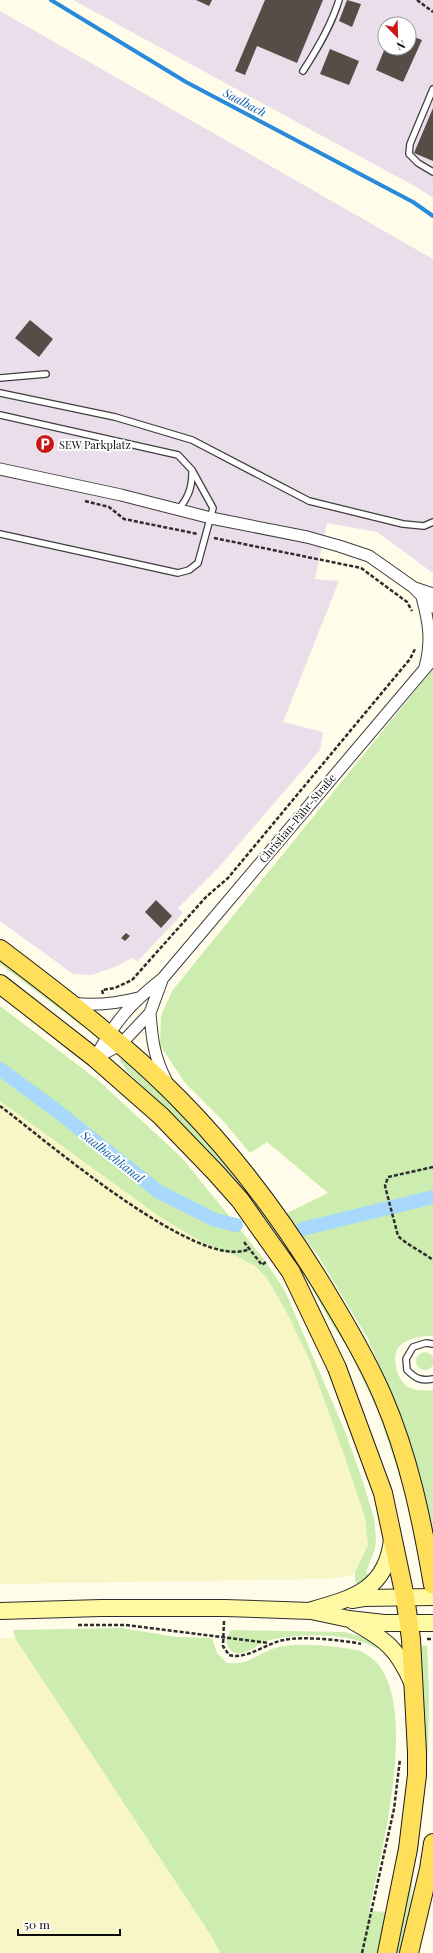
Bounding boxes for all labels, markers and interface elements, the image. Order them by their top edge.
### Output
north arrow [377,16,417,56]
text: N [394,37,408,54]
water label: Saalbach [220,84,269,120]
parking icon: SEW Parkplatz [34,433,56,455]
place label: SEW Parkplatz [59,437,131,452]
street label: Christian-Pähr-Straße [255,770,339,866]
water label: Saalbachkanal [78,1126,148,1186]
scale bar [18,1911,120,1937]
text: 50 m [24,1916,50,1932]

